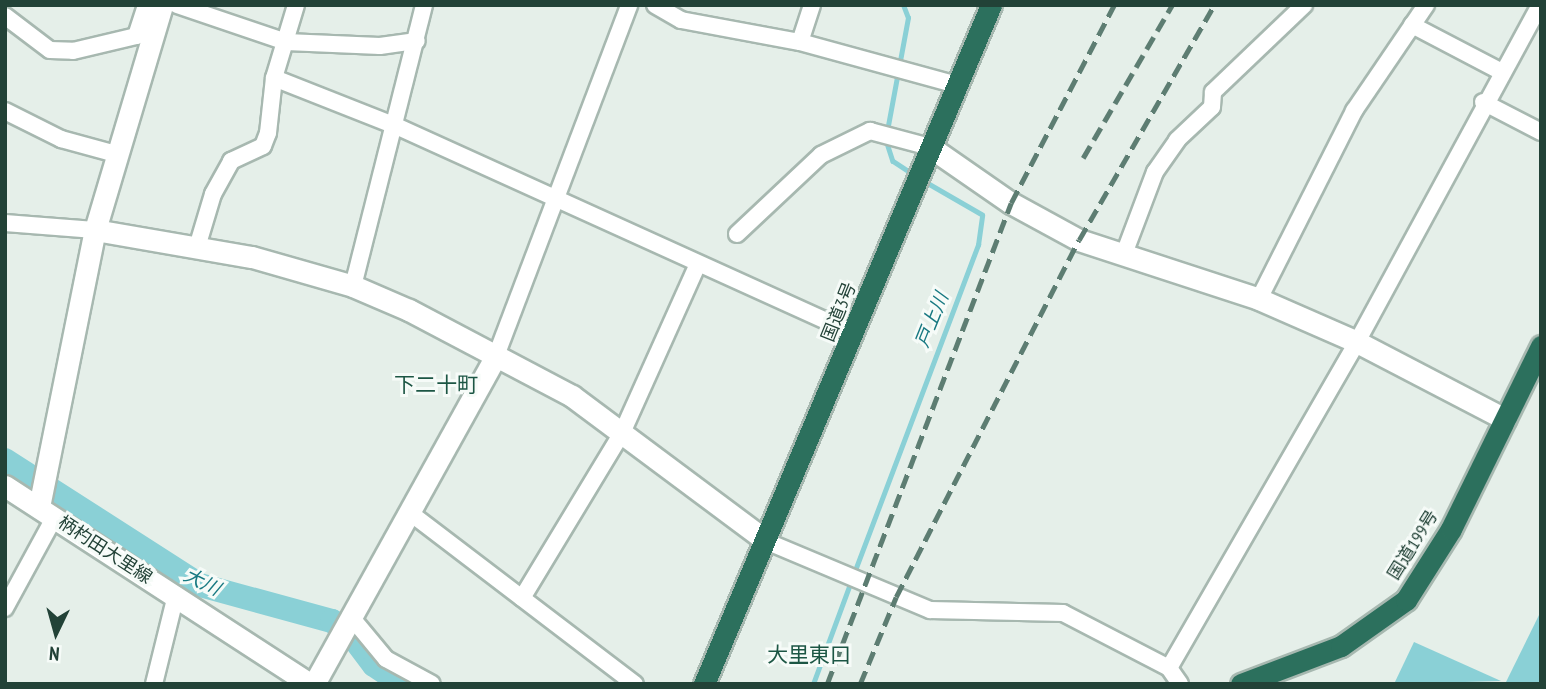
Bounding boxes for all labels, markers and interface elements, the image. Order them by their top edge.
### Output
street label: 国道3号 [817,279,861,345]
water label: 戸上川 [911,289,953,351]
district label: 下二十町 [394,372,478,398]
street label: 国道199号 [1383,506,1443,584]
street label: 柄杓田大里線 [54,512,156,588]
water label: 大川 [180,563,224,601]
north arrow [21,598,91,668]
text: N [48,642,60,666]
district label: 大里東口 [767,642,851,668]

